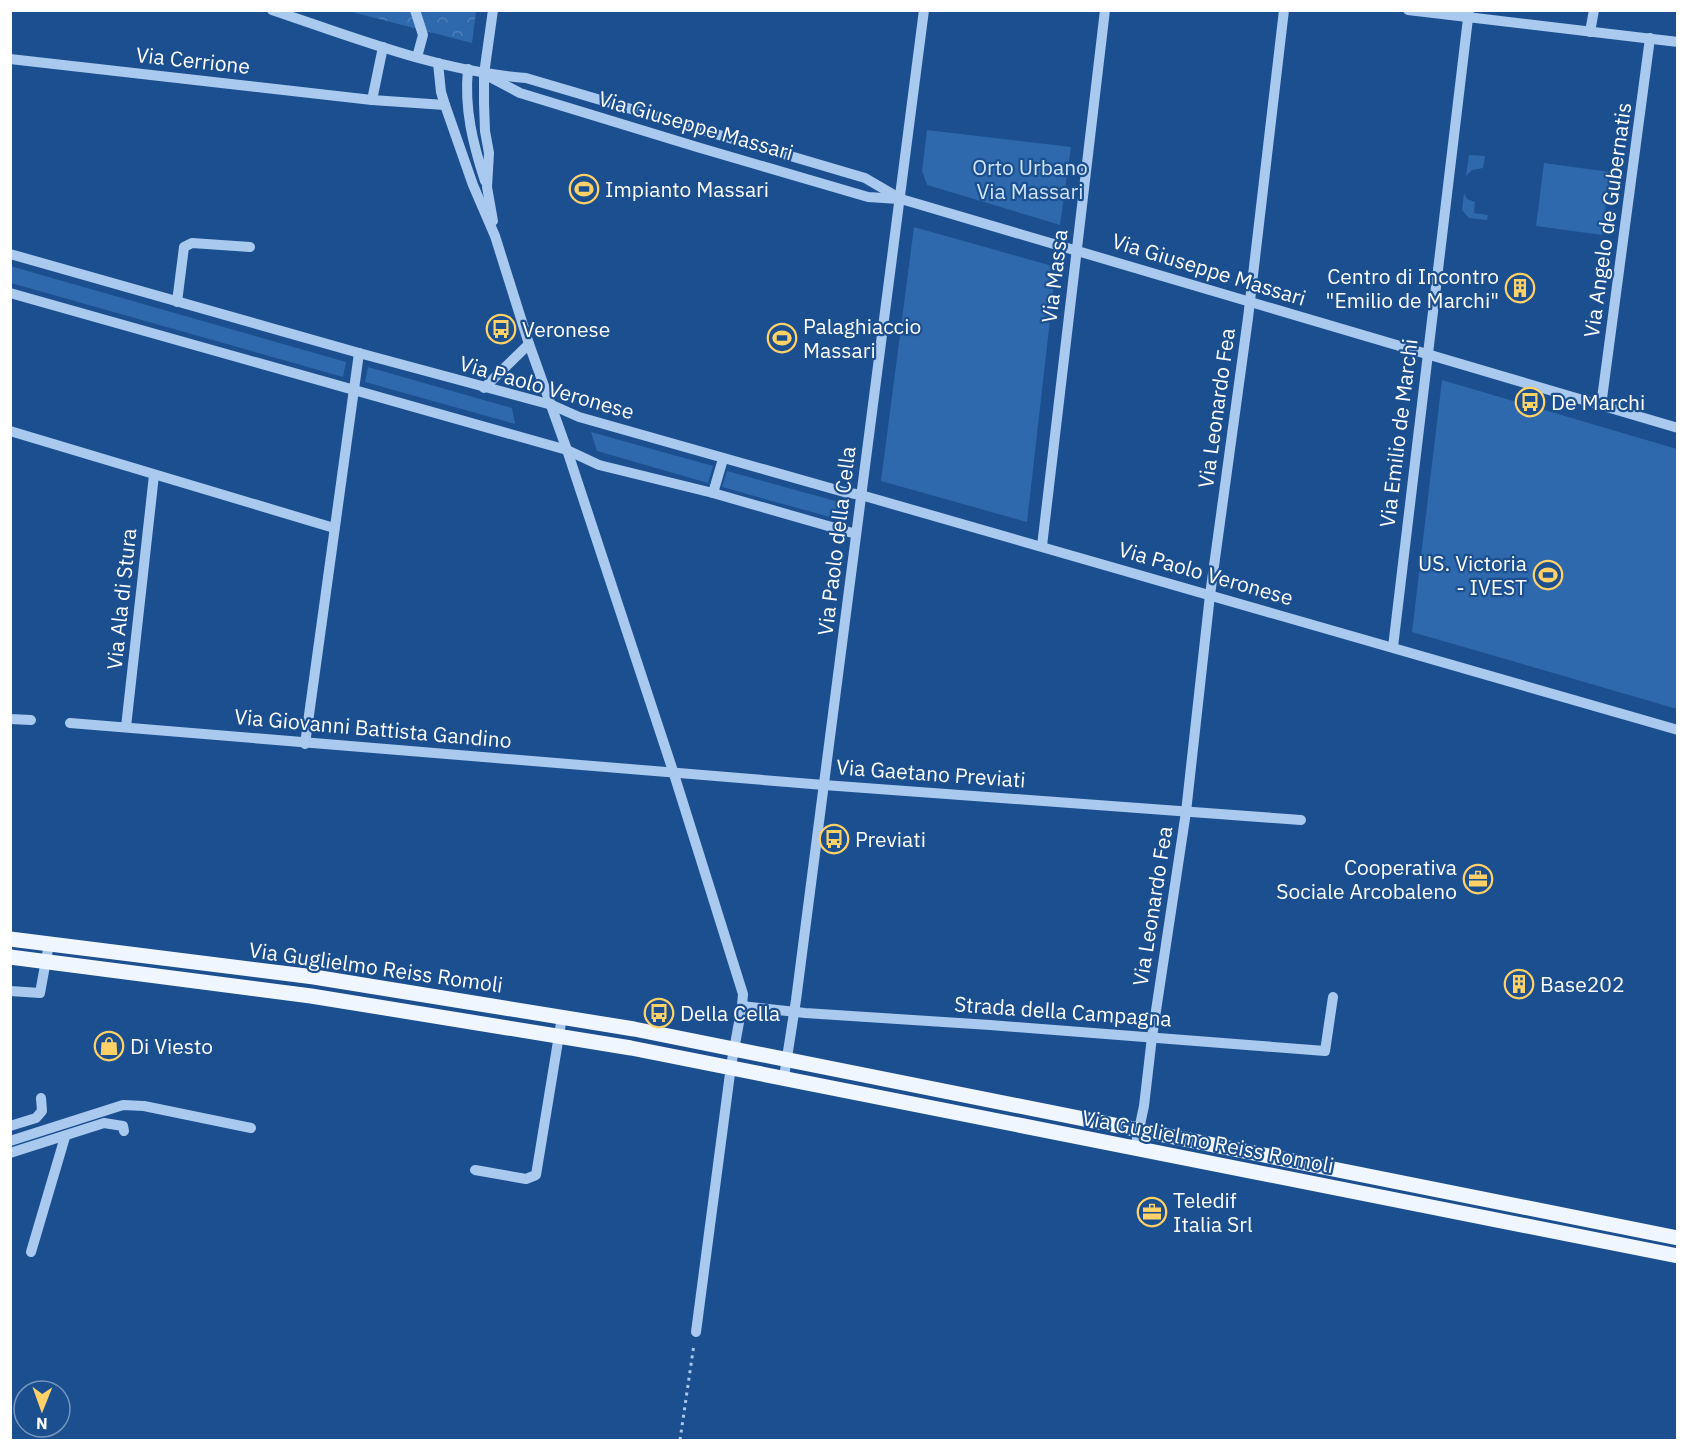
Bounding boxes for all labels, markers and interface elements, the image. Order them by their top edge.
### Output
street label: Via Cerrione [135,40,251,80]
street label: Via Giuseppe Massari [595,84,797,166]
street label: Via Angelo de Gubernatis [1577,101,1637,339]
park label: Orto Urbano Via Massari [972,153,1088,205]
sports icon: Impianto Massari [568,173,600,205]
place label: Impianto Massari [605,175,769,203]
street label: Via Giuseppe Massari [1109,226,1309,312]
street label: Via Massa [1034,228,1074,324]
place label: Centro di Incontro "Emilio de Marchi" [1326,262,1499,314]
building icon: Centro di Incontro "Emilio de Marchi" [1504,272,1536,304]
place label: Palaghiaccio Massari [803,312,921,364]
bus stop icon: Veronese [485,313,517,345]
place label: Veronese [522,315,610,343]
sports icon: Palaghiaccio Massari [766,322,798,354]
street label: Via Leonardo Fea [1191,326,1241,490]
street label: Via Emilio de Marchi [1373,337,1423,529]
street label: Via Paolo Veronese [456,349,638,425]
bus stop icon: De Marchi [1514,386,1546,418]
place label: De Marchi [1551,388,1645,416]
street label: Via Paolo della Cella [811,445,861,637]
street label: Via Ala di Stura [100,527,142,671]
street label: Via Paolo Veronese [1115,535,1297,611]
place label: US. Victoria - IVEST [1418,549,1527,601]
sports icon: US. Victoria - IVEST [1532,559,1564,591]
street label: Via Giovanni Battista Gandino [233,702,513,754]
street label: Via Gaetano Previati [835,752,1027,794]
bus stop icon: Previati [818,823,850,855]
street label: Via Leonardo Fea [1126,824,1178,988]
place label: Previati [855,825,926,853]
place label: Cooperativa Sociale Arcobaleno [1276,853,1457,905]
office icon: Cooperativa Sociale Arcobaleno [1462,863,1494,895]
street label: Via Guglielmo Reiss Romoli [247,935,505,999]
building icon: Base202 [1503,968,1535,1000]
place label: Base202 [1540,970,1624,998]
street label: Strada della Campagna [953,989,1173,1033]
bus stop icon: Della Cella [643,997,675,1029]
place label: Della Cella [680,999,780,1027]
shop icon: Di Viesto [93,1030,125,1062]
place label: Di Viesto [130,1032,213,1060]
street label: Via Guglielmo Reiss Romoli [1080,1103,1336,1179]
place label: Teledif Italia Srl [1173,1186,1253,1238]
office icon: Teledif Italia Srl [1136,1196,1168,1228]
north arrow [12,1379,72,1439]
text: N [36,1414,48,1434]

